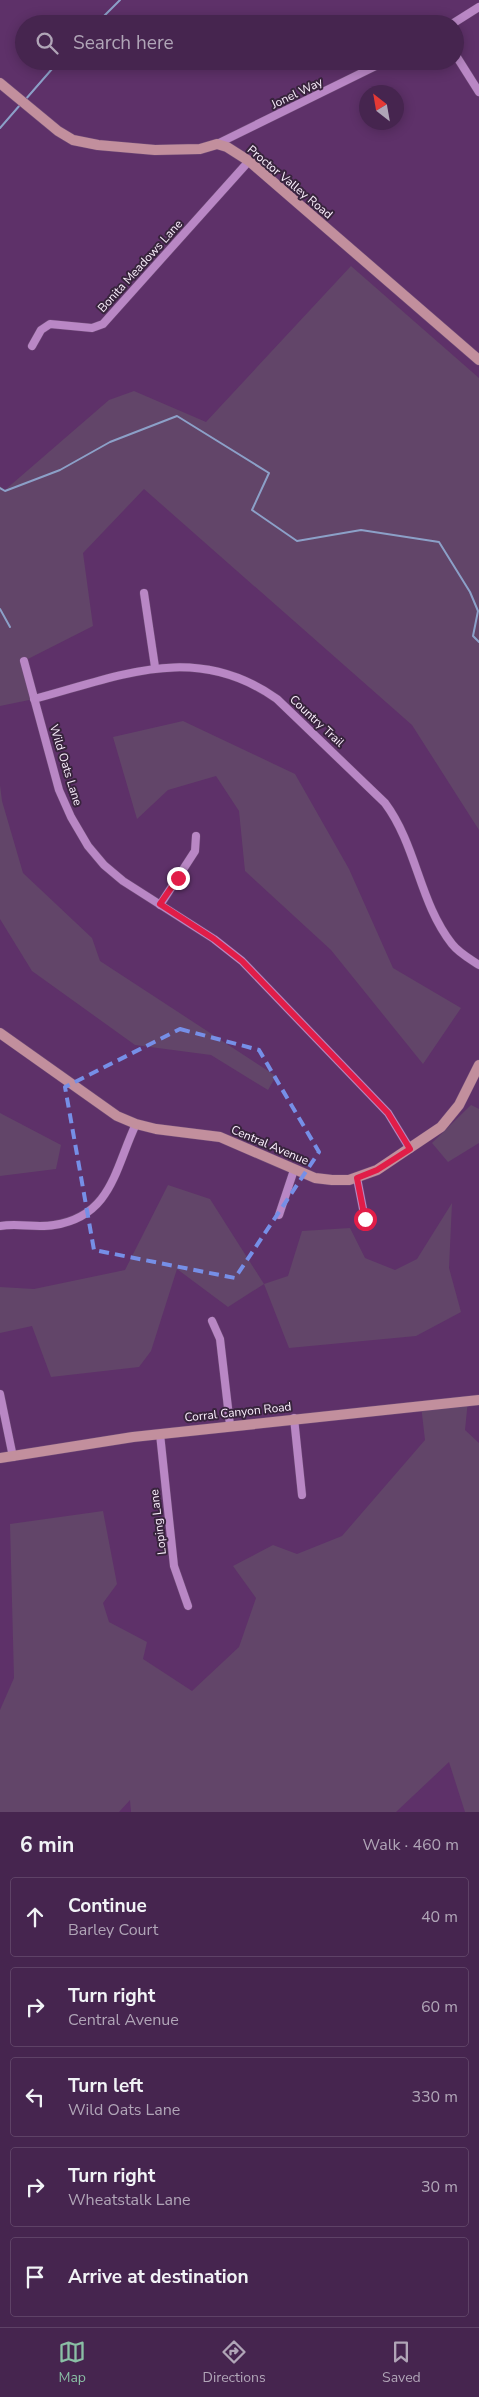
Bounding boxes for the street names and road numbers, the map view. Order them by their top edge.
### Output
street label: Jonel Way [268,73,326,113]
street label: Proctor Valley Road [244,142,336,222]
street label: Bonita Meadows Lane [94,216,186,316]
street label: Country Trail [286,692,348,751]
street label: Wild Oats Lane [46,722,86,808]
street label: Central Avenue [229,1121,311,1169]
street label: Corral Canyon Road [184,1398,292,1426]
street label: Loping Lane [146,1488,170,1556]

